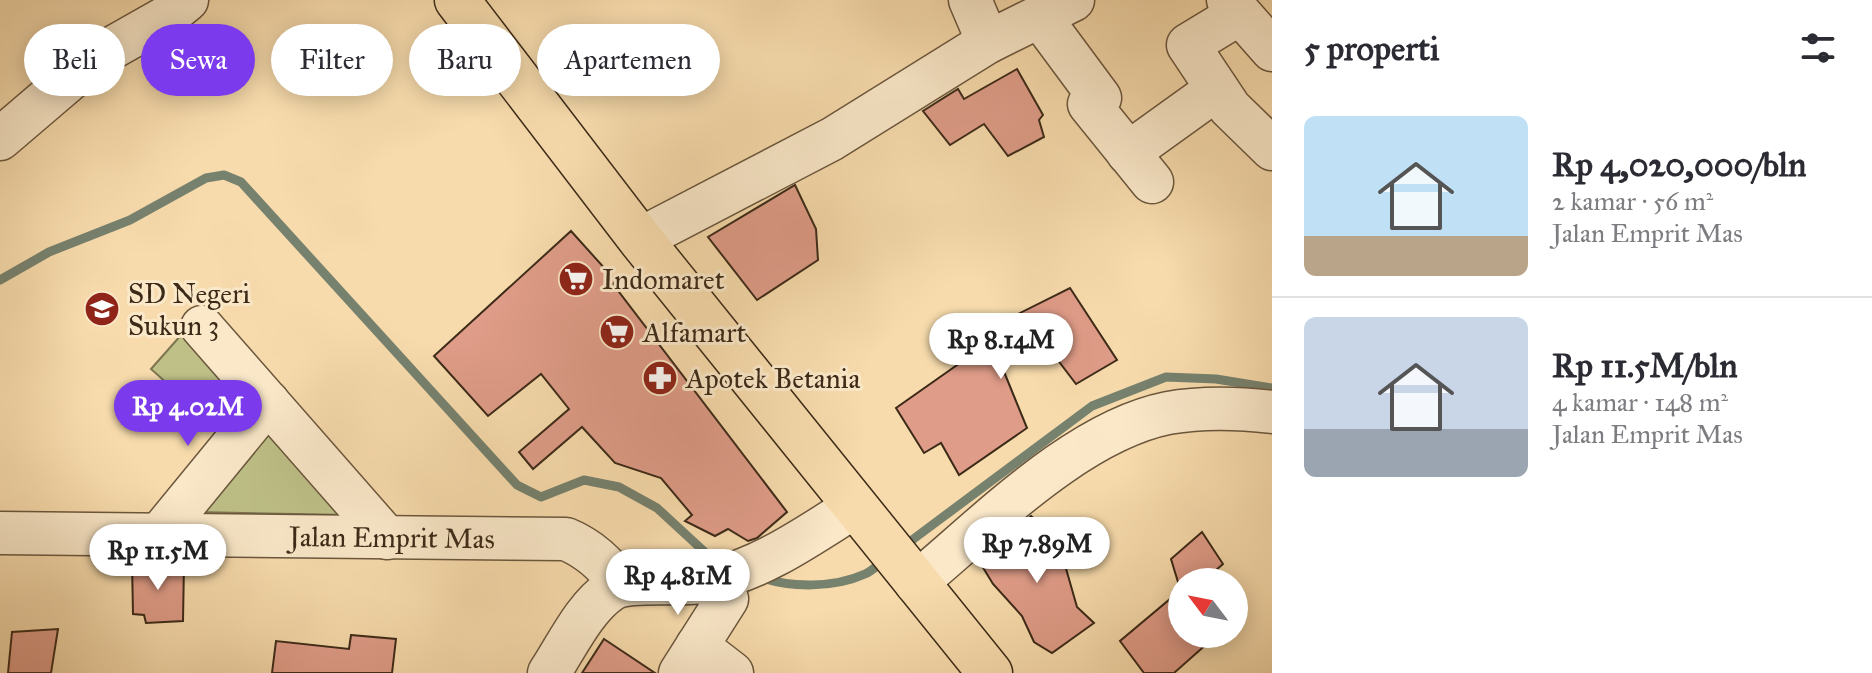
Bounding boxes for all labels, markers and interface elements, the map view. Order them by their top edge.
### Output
chip: Beli [24,24,125,96]
chip: Sewa [141,24,255,96]
chip: Filter [271,24,393,96]
chip: Baru [409,24,521,96]
chip: Apartemen [537,24,720,96]
icon: filters [1796,26,1840,70]
text: 5 properti [1304,28,1439,69]
text: Rp 4,020,000/bln [1552,144,1806,185]
icon: home [1368,148,1464,244]
text: 2 kamar · 56 m² [1552,185,1713,217]
text: Jalan Emprit Mas [1552,217,1743,249]
supermarket icon: Indomaret [557,260,595,298]
place label: Indomaret [602,262,725,297]
place label: SD Negeri Sukun 3 [128,276,250,343]
school or university icon: SD Negeri Sukun 3 [83,290,121,328]
supermarket icon: Alfamart [598,313,636,351]
pin: Rp 8.14M [918,313,1084,381]
place label: Alfamart [642,315,747,350]
text: Rp 8.14M [947,323,1055,355]
text: Rp 11.5M/bln [1552,345,1738,386]
icon: home [1368,349,1464,445]
pharmacy icon: Apotek Betania [641,359,679,397]
place label: Apotek Betania [685,361,860,396]
pin: Rp 4.02M [105,380,271,448]
text: 4 kamar · 148 m² [1552,386,1728,418]
text: Rp 4.02M [132,390,244,422]
text: Jalan Emprit Mas [1552,418,1743,450]
pin: Rp 7.89M [954,517,1120,585]
street label: Jalan Emprit Mas [286,519,495,556]
pin: Rp 11.5M [75,524,241,592]
text: Rp 7.89M [982,527,1092,559]
text: Rp 11.5M [107,534,209,566]
pin: Rp 4.81M [595,549,761,617]
text: Rp 4.81M [624,559,732,591]
north arrow [1168,568,1248,648]
map controls [1168,568,1248,648]

